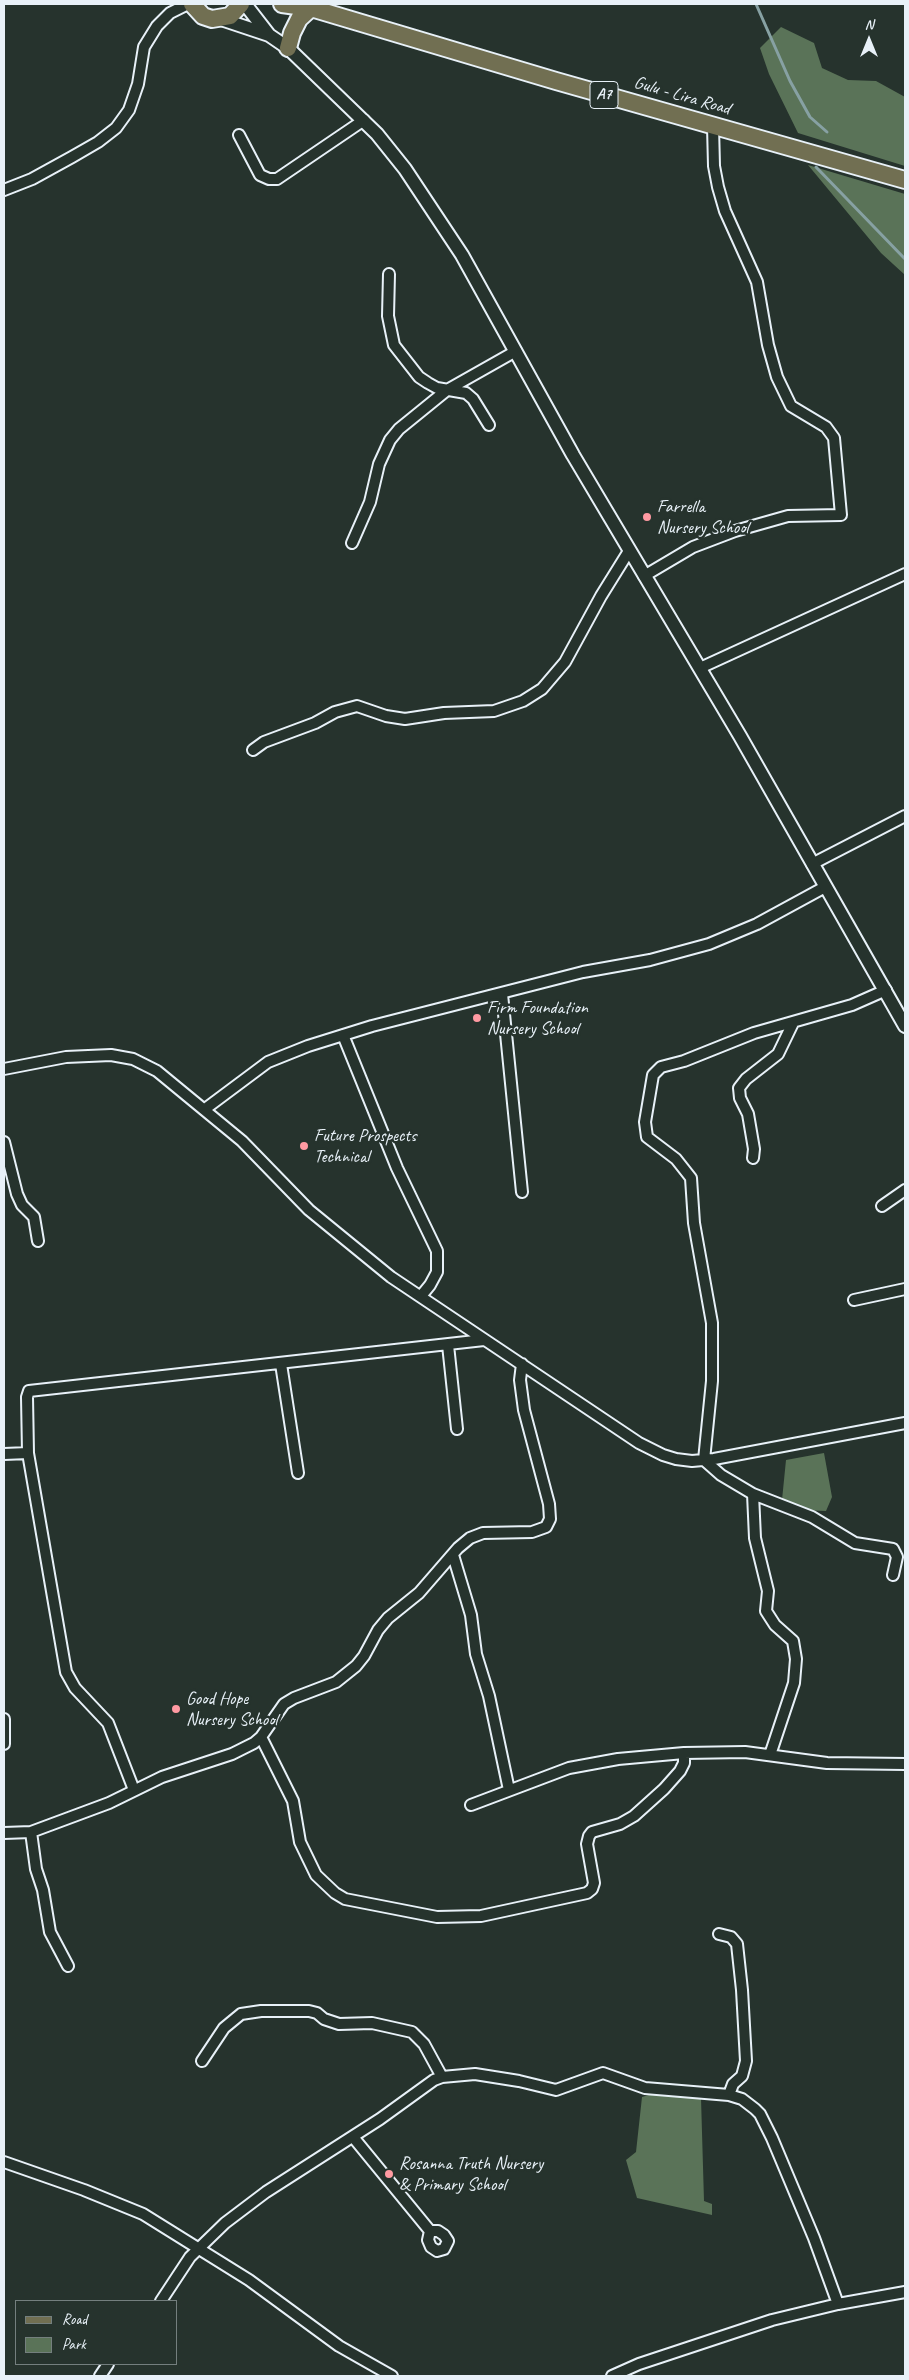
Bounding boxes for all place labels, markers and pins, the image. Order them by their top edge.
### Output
place label: Farrella Nursery School [657,496,749,538]
marker: Farrella Nursery School [641,511,653,523]
place label: Firm Foundation Nursery School [487,997,588,1040]
marker: Firm Foundation Nursery School [471,1012,483,1024]
place label: Future Prospects Technical [314,1125,416,1168]
marker: Future Prospects Technical [298,1140,310,1152]
place label: Good Hope Nursery School [186,1688,278,1730]
marker: Good Hope Nursery School [170,1703,182,1715]
place label: Rosanna Truth Nursery & Primary School [399,2153,543,2196]
marker: Rosanna Truth Nursery & Primary School [383,2168,395,2180]

